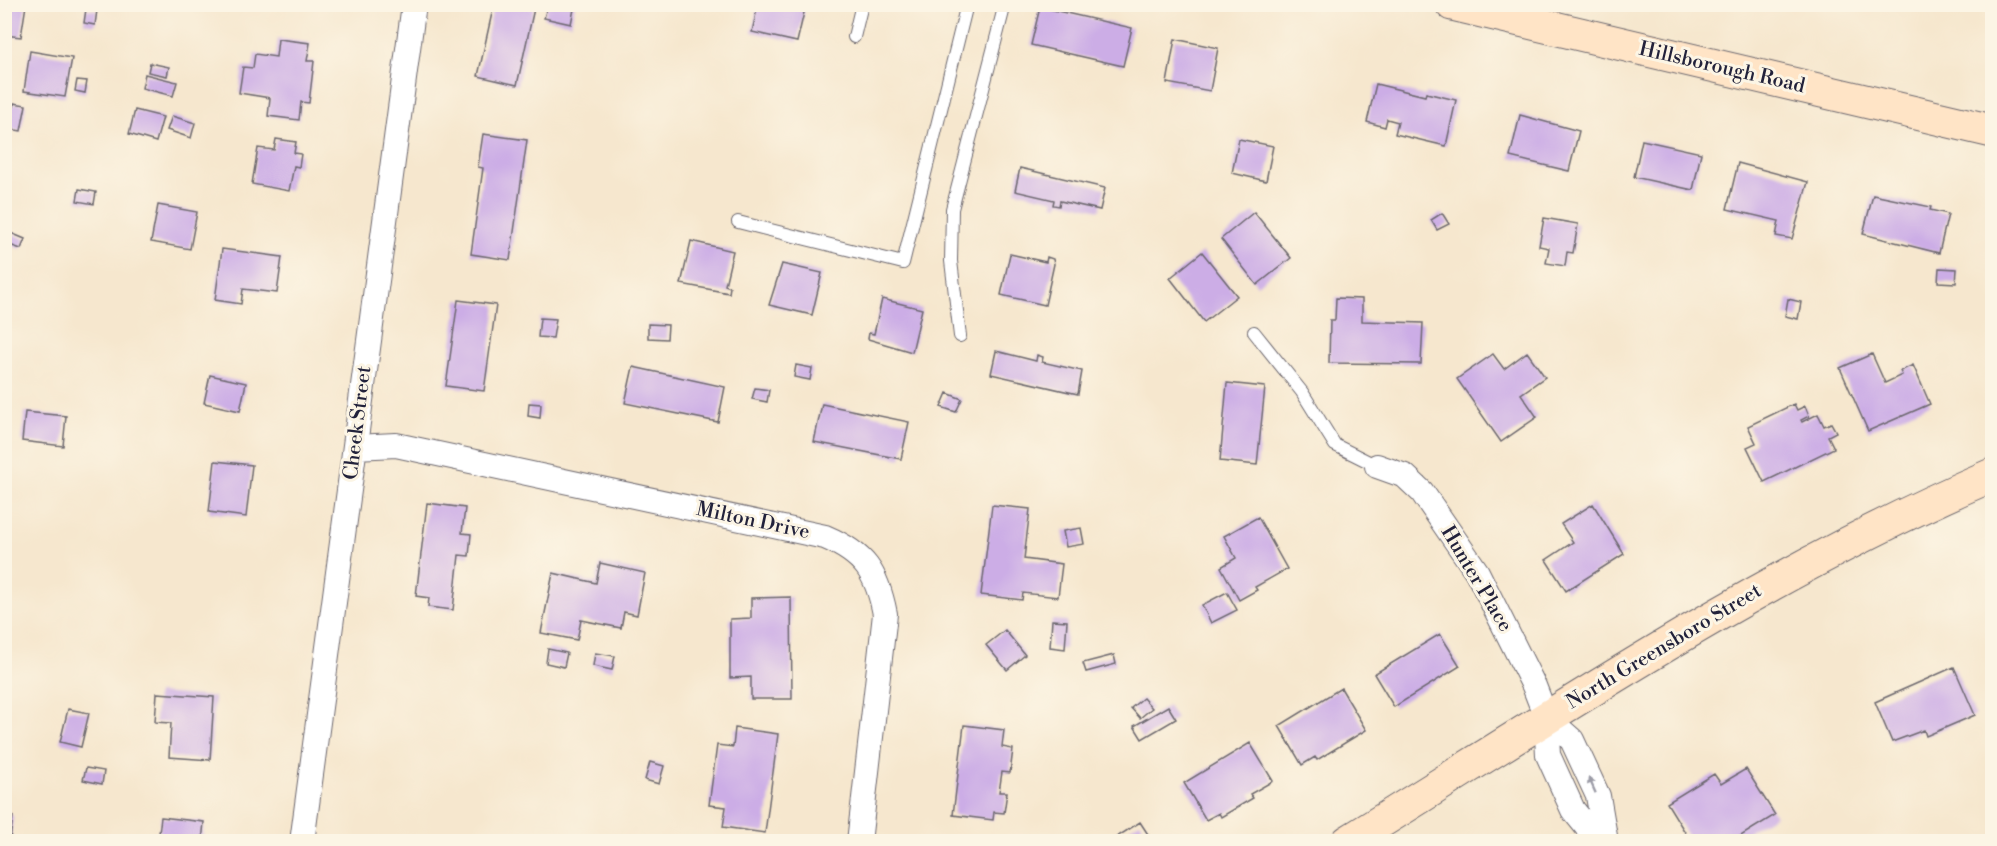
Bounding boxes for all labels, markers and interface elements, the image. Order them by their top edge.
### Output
street label: Hillsborough Road [1637,37,1808,99]
street label: Cheek Street [339,365,377,481]
street label: Milton Drive [694,497,812,545]
street label: Hunter Place [1435,522,1517,636]
street label: North Greensboro Street [1562,579,1766,715]
one-way arrow [1587,776,1597,794]

